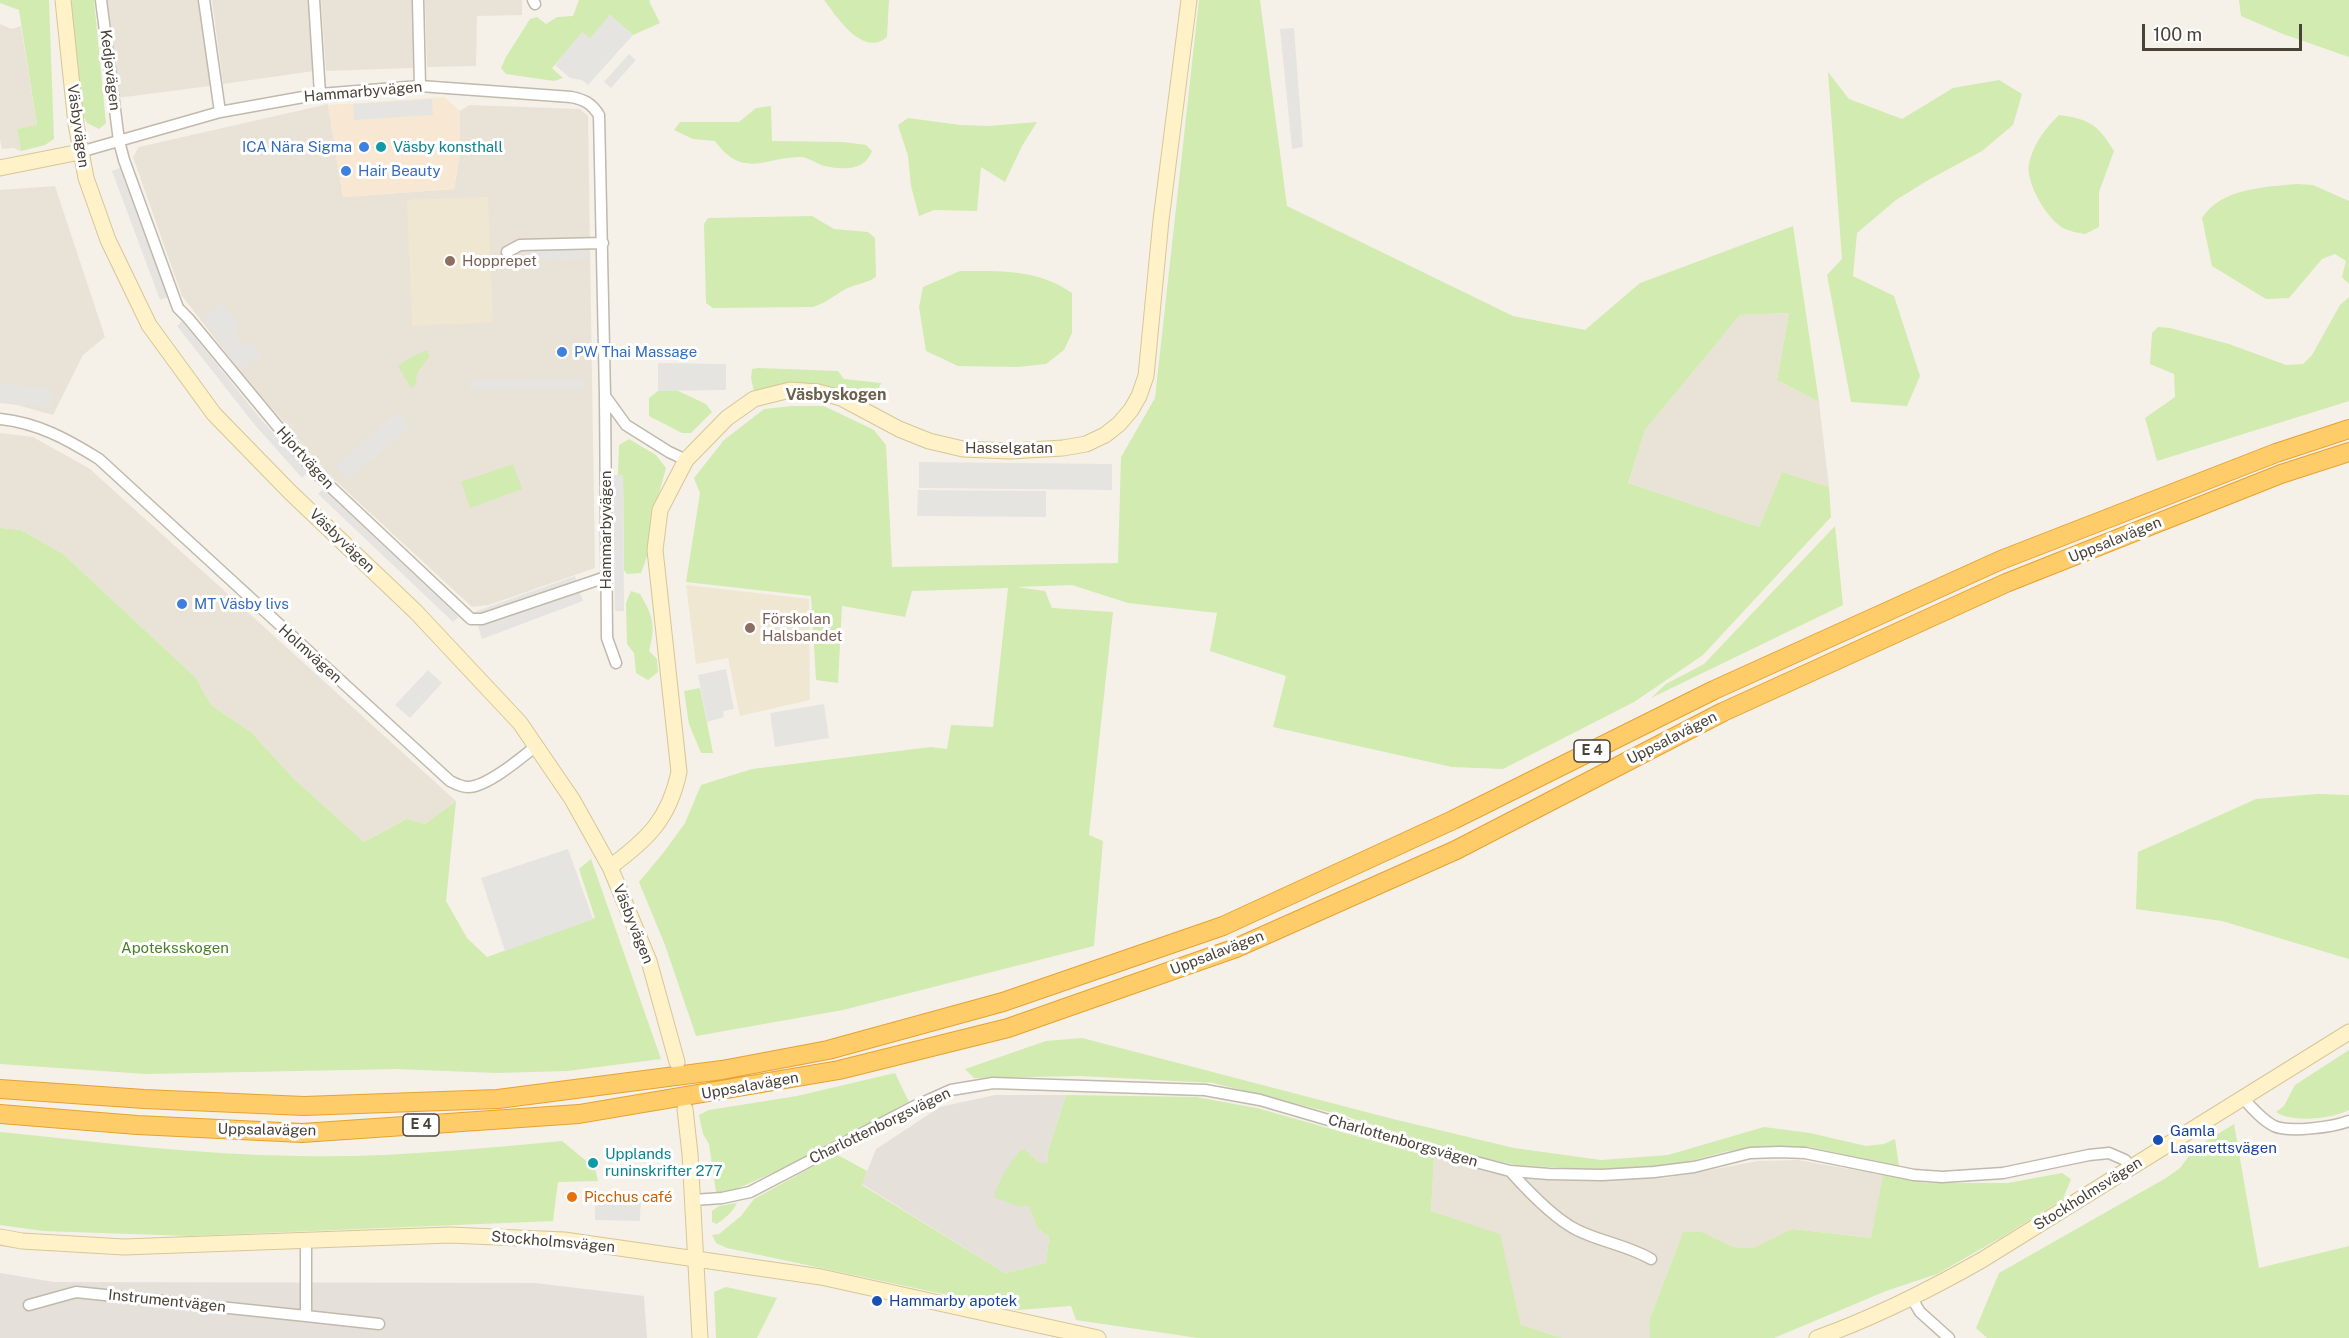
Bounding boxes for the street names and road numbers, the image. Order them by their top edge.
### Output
street label: Kedjevägen [96,28,124,112]
street label: Hammarbyvägen [303,78,423,106]
street label: Väsbyvägen [63,83,93,169]
street label: Hjortvägen [272,423,338,493]
street label: Hasselgatan [965,439,1053,457]
street label: Hammarbyvägen [597,471,615,589]
street label: Väsbyvägen [305,505,379,577]
street label: Uppsalavägen [2066,513,2164,567]
street label: Holmvägen [275,621,345,687]
street label: Uppsalavägen [1624,708,1720,768]
road number: E 4 [1574,740,1610,762]
street label: Väsbyvägen [609,882,657,966]
street label: Uppsalavägen [1168,927,1266,979]
street label: Uppsalavägen [700,1069,800,1103]
street label: Charlottenborgsvägen [806,1084,954,1168]
street label: Charlottenborgsvägen [1326,1111,1480,1171]
road number: E 4 [403,1114,439,1136]
street label: Uppsalavägen [218,1120,316,1140]
street label: Stockholmsvägen [2031,1153,2145,1235]
street label: Stockholmsvägen [490,1228,616,1256]
street label: Instrumentvägen [107,1286,227,1316]

